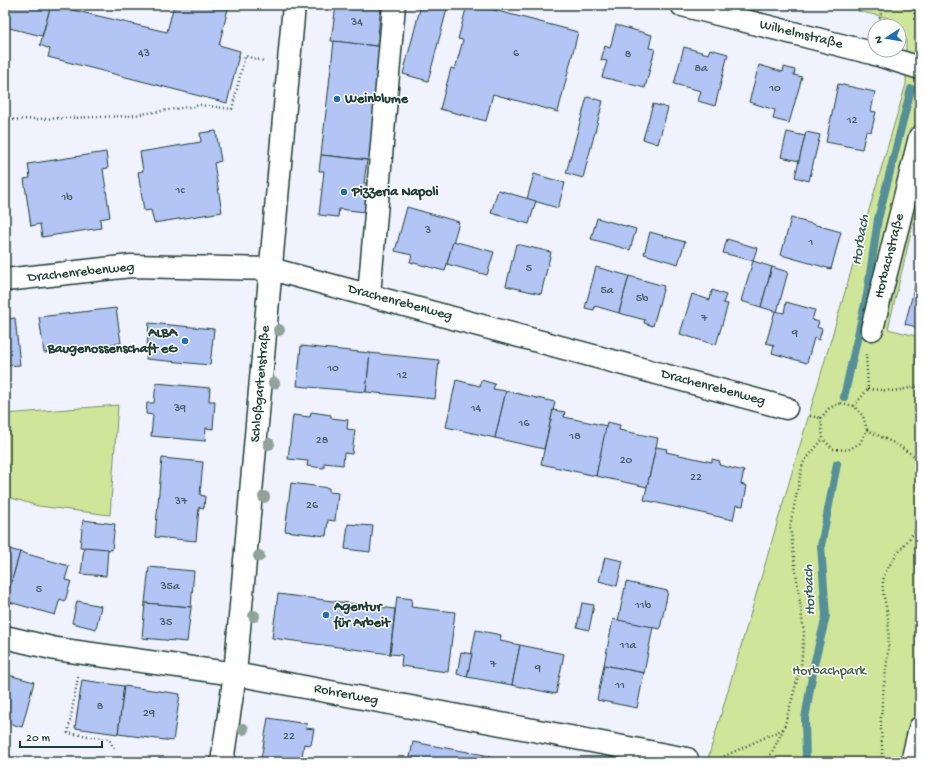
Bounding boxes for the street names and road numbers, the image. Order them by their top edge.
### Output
street label: Wilhelmstraße [758,16,845,54]
street label: Horbachstraße [871,211,909,300]
street label: Drachenrebenweg [26,259,135,287]
street label: Drachenrebenweg [345,281,454,325]
street label: Schloßgartenstraße [247,324,275,443]
street label: Drachenrebenweg [658,366,767,410]
street label: Rohrerweg [312,680,380,710]

